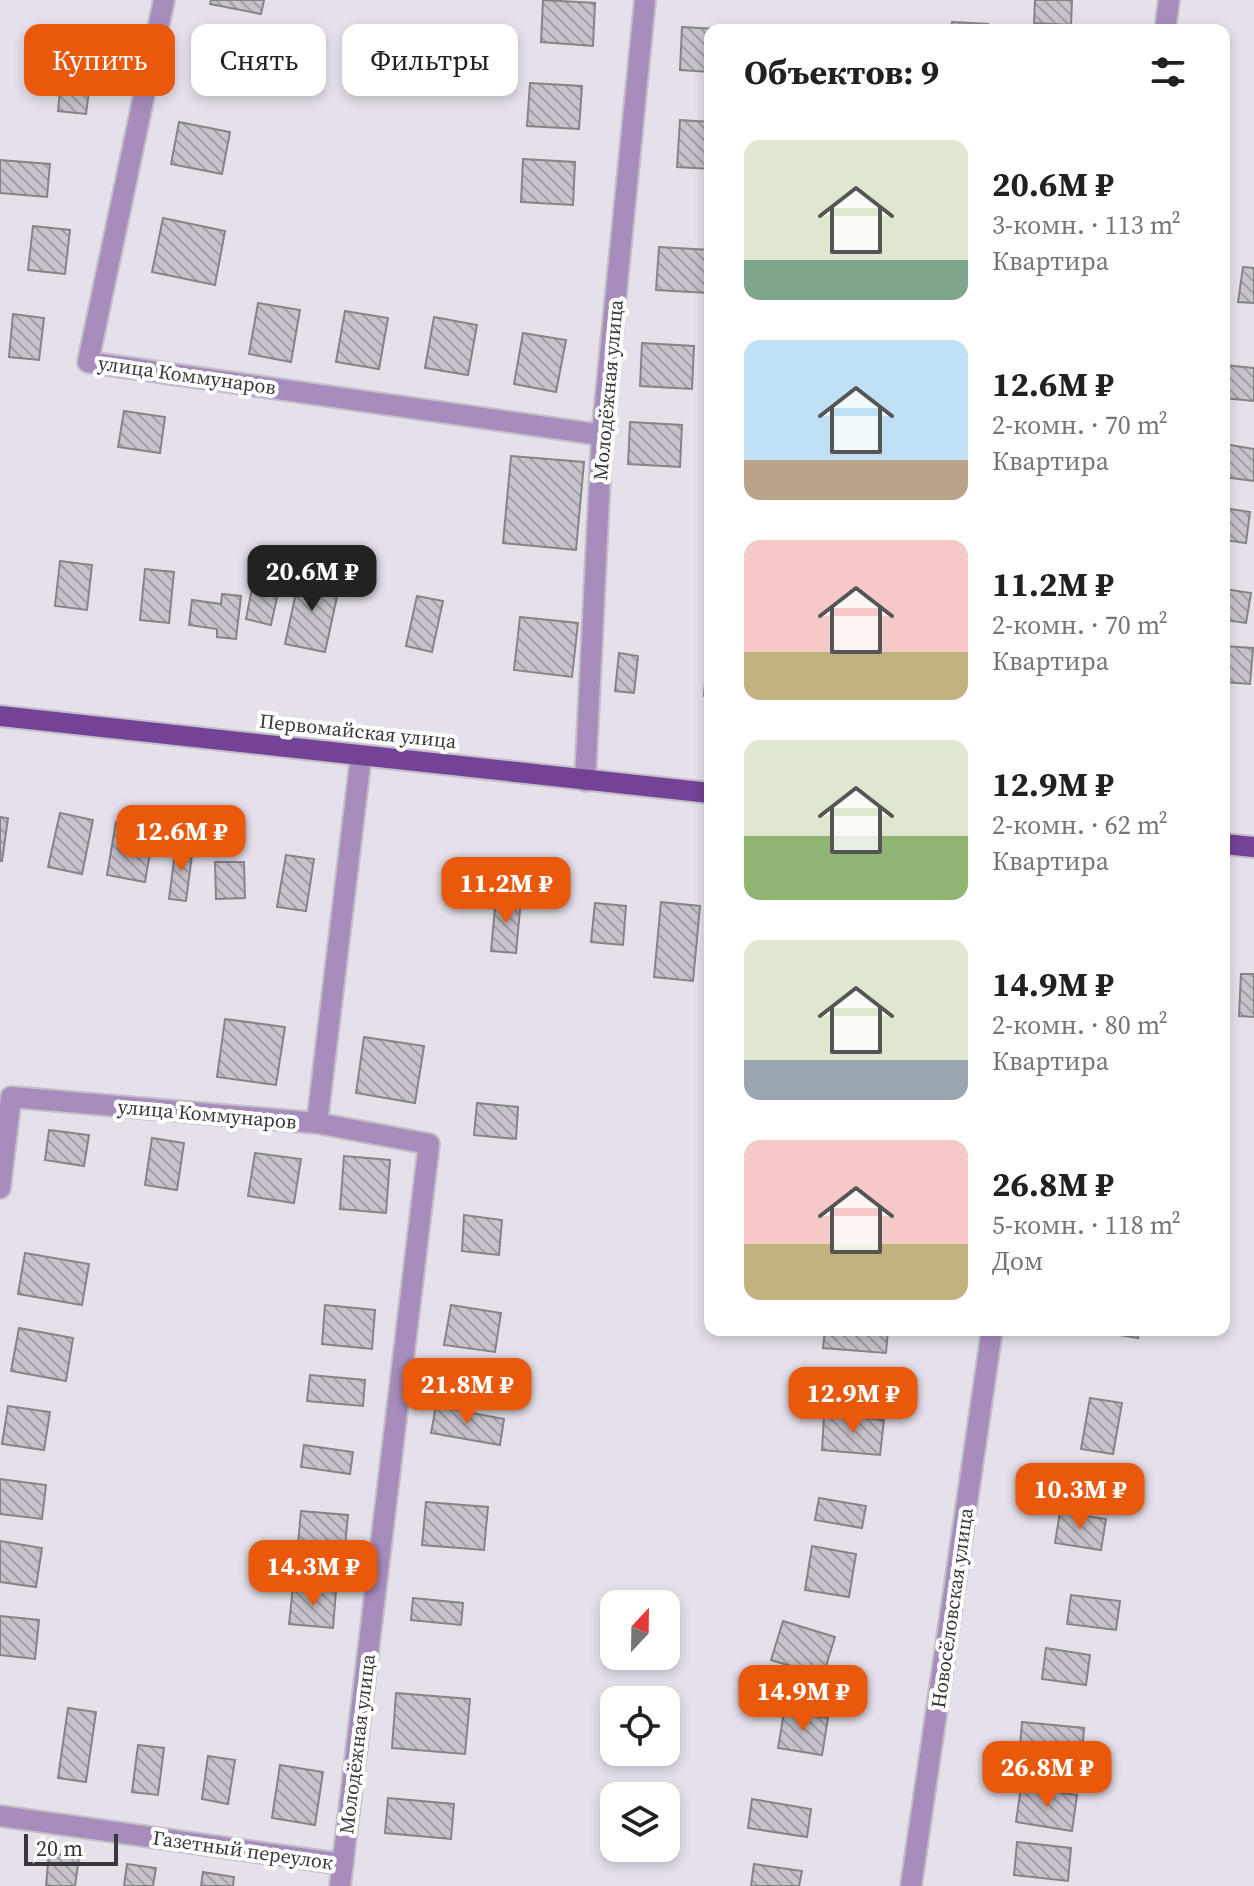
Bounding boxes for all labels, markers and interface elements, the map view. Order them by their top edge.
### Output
chip: Купить [24,24,175,96]
chip: Снять [191,24,326,96]
chip: Фильтры [342,24,518,96]
text: Объектов: 9 [744,49,939,95]
icon: filters [1146,50,1190,94]
text: 20.6M ₽ [992,161,1114,207]
icon: home [808,172,904,268]
text: 3-комн. · 113 m² [992,207,1181,243]
text: Квартира [992,243,1109,279]
street label: Молодёжная улица [586,298,630,482]
street label: улица Коммунаров [96,349,278,401]
text: 12.6M ₽ [992,361,1114,407]
icon: home [808,372,904,468]
text: 2-комн. · 70 m² [992,407,1168,443]
text: Квартира [992,443,1109,479]
pin: 20.6M ₽ [238,545,386,613]
text: 20.6M ₽ [265,553,359,589]
text: 11.2M ₽ [992,561,1114,607]
icon: home [808,572,904,668]
text: 2-комн. · 70 m² [992,607,1168,643]
text: Квартира [992,643,1109,679]
street label: Первомайская улица [258,707,459,755]
text: 12.9M ₽ [992,761,1114,807]
icon: home [808,772,904,868]
pin: 12.6M ₽ [107,805,255,873]
text: 2-комн. · 62 m² [992,807,1168,843]
text: 12.6M ₽ [134,813,228,849]
text: Квартира [992,843,1109,879]
pin: 11.2M ₽ [432,857,580,925]
text: 11.2M ₽ [459,865,553,901]
text: 14.9M ₽ [992,961,1114,1007]
icon: home [808,972,904,1068]
text: 2-комн. · 80 m² [992,1007,1168,1043]
text: Квартира [992,1043,1109,1079]
street label: улица Коммунаров [116,1092,298,1136]
text: 26.8M ₽ [992,1161,1114,1207]
icon: home [808,1172,904,1268]
text: 5-комн. · 118 m² [992,1207,1181,1243]
text: Дом [992,1243,1043,1279]
pin: 21.8M ₽ [393,1358,541,1426]
text: 21.8M ₽ [420,1366,514,1402]
pin: 12.9M ₽ [779,1367,927,1435]
text: 12.9M ₽ [806,1375,900,1411]
pin: 10.3M ₽ [1006,1463,1154,1531]
text: 10.3M ₽ [1033,1471,1127,1507]
street label: Новосёловская улица [924,1505,980,1710]
pin: 14.3M ₽ [239,1540,387,1608]
text: 14.3M ₽ [266,1548,360,1584]
north arrow [600,1590,680,1670]
map controls [600,1590,680,1862]
street label: Молодёжная улица [332,1652,382,1836]
pin: 14.9M ₽ [729,1665,877,1733]
text: 14.9M ₽ [756,1673,850,1709]
button: locate [600,1686,680,1766]
pin: 26.8M ₽ [973,1741,1121,1809]
text: 26.8M ₽ [1000,1749,1094,1785]
button: layers [600,1782,680,1862]
street label: Газетный переулок [151,1823,335,1877]
scale bar [24,1830,118,1866]
text: 20 m [36,1833,83,1863]

